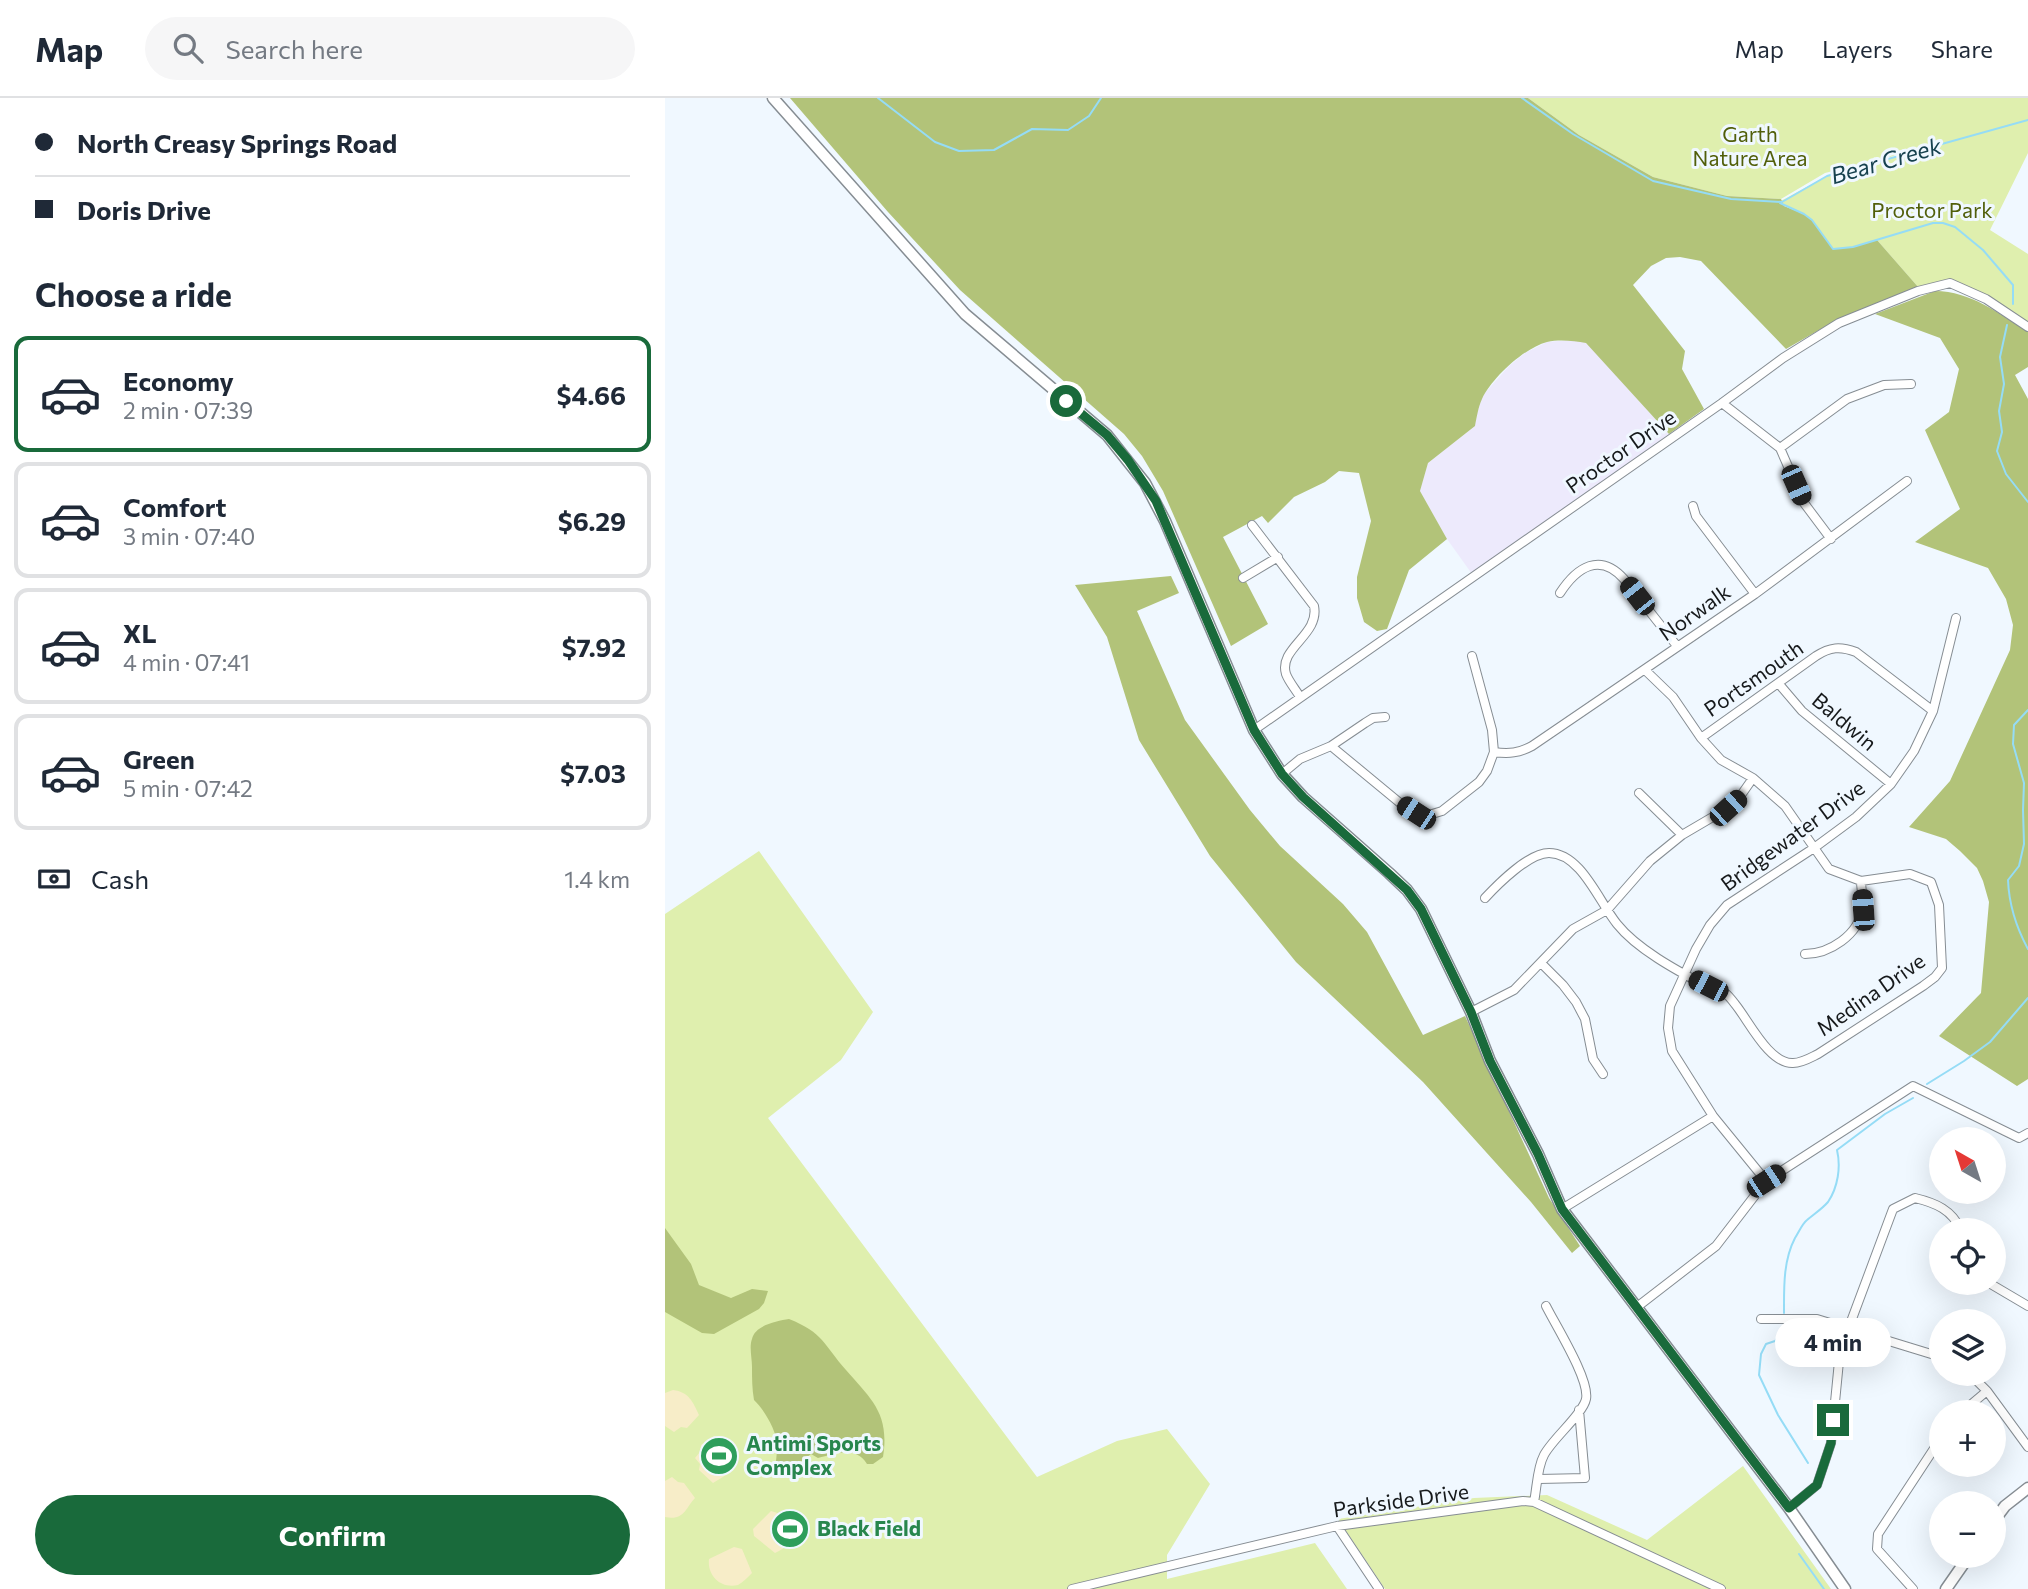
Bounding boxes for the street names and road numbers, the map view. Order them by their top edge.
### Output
street label: Proctor Drive [1560,404,1680,498]
street label: Norwalk [1654,578,1735,645]
street label: Portsmouth [1699,635,1807,721]
street label: Baldwin [1808,687,1882,755]
street label: Bridgewater Drive [1715,774,1869,895]
street label: Medina Drive [1811,947,1929,1040]
street label: Parkside Drive [1331,1478,1470,1521]

